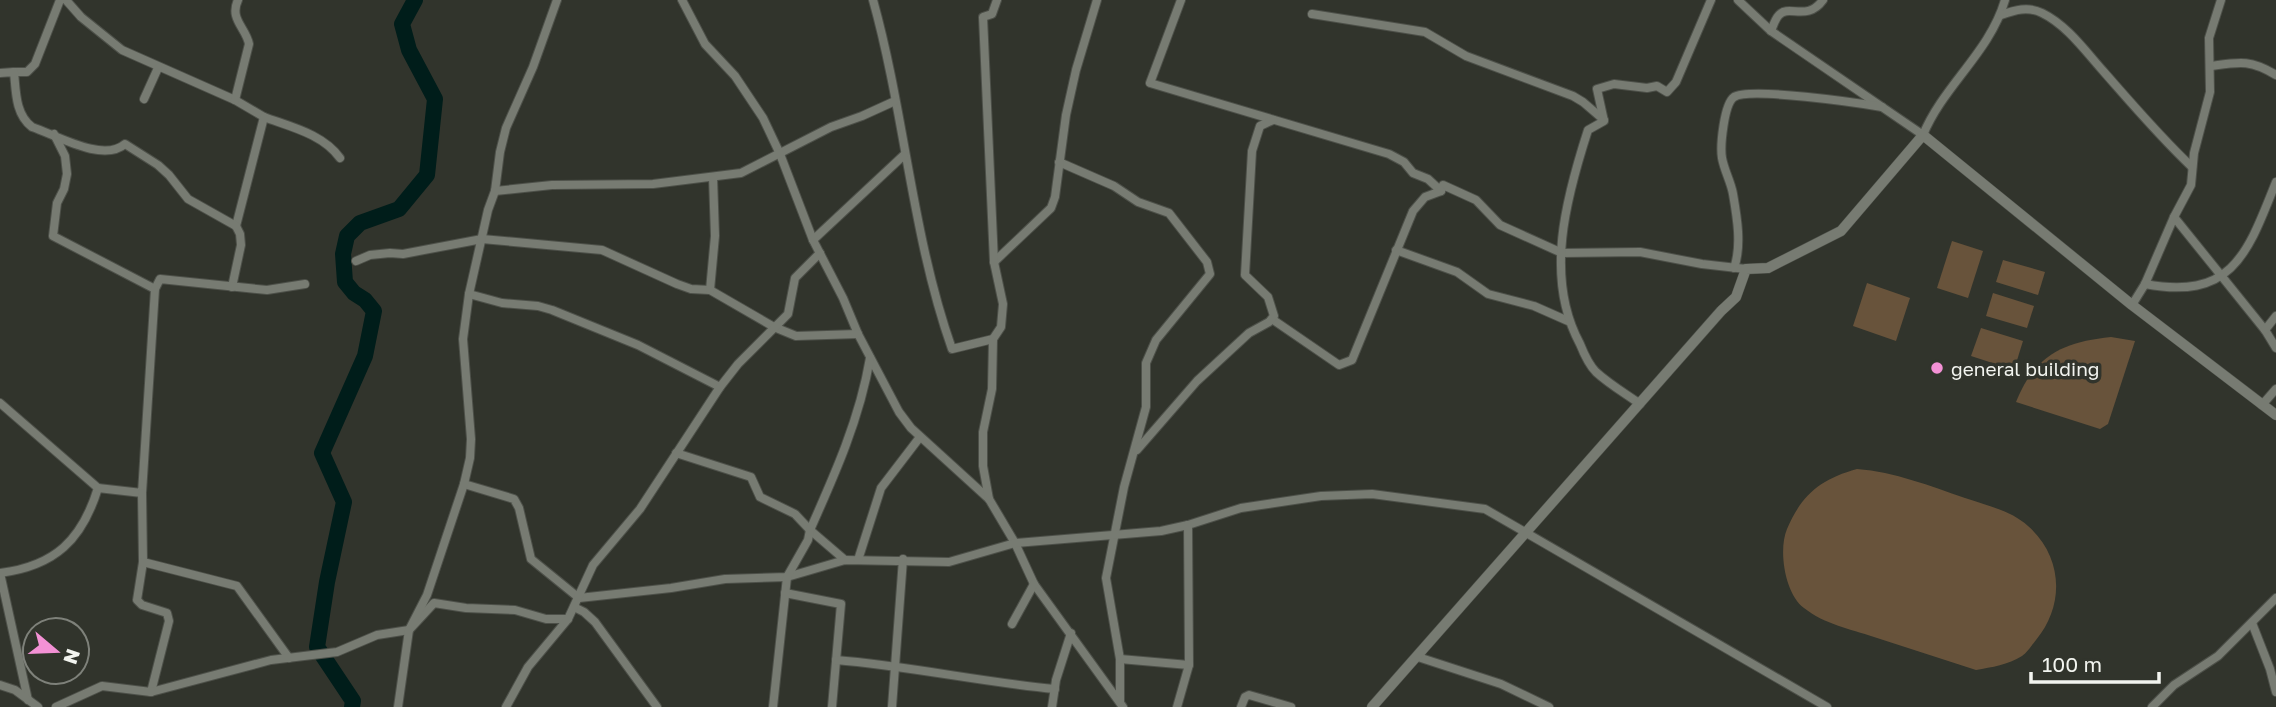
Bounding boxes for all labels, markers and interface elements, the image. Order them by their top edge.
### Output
place label: general building [1951,357,2100,380]
marker: general building [1929,360,1945,376]
north arrow [21,616,91,686]
scale bar [2031,640,2159,684]
text: N [59,646,86,667]
text: 100 m [2042,651,2102,677]

